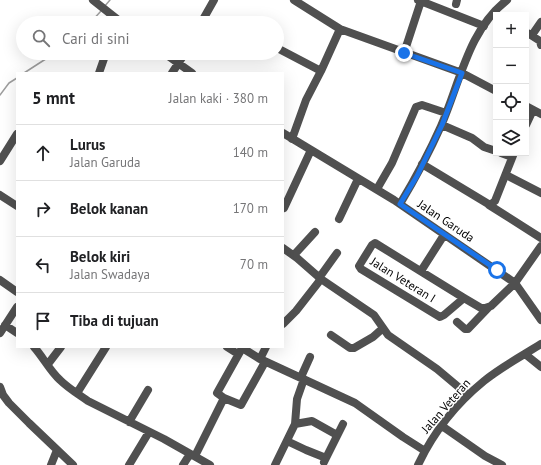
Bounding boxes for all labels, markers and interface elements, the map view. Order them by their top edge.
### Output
map controls [493,12,529,156]
button: + [493,12,529,48]
search box [16,16,284,60]
icon: search [30,27,52,49]
text: Cari di sini [62,29,130,48]
route end [395,44,413,62]
button: − [493,48,529,84]
button: locate [493,84,529,120]
text: 5 mnt [32,87,75,109]
text: Jalan kaki · 380 m [169,90,268,107]
button: layers [493,120,529,156]
text: Lurus [70,135,105,154]
icon: ahead [32,142,54,164]
text: 140 m [233,144,268,161]
text: Jalan Garuda [70,154,140,171]
street label: Jalan Garuda [414,196,477,245]
icon: right [32,198,54,220]
text: Belok kanan [70,199,148,218]
text: 170 m [233,200,268,217]
text: Belok kiri [70,247,130,266]
street label: Jalan Veteran I [367,253,439,306]
icon: left [32,254,54,276]
text: 70 m [240,256,268,273]
route start [488,261,506,279]
text: Jalan Swadaya [70,266,150,283]
icon: arrive [32,310,54,332]
text: Tiba di tujuan [70,311,159,330]
street label: Jalan Veteran [417,375,473,437]

